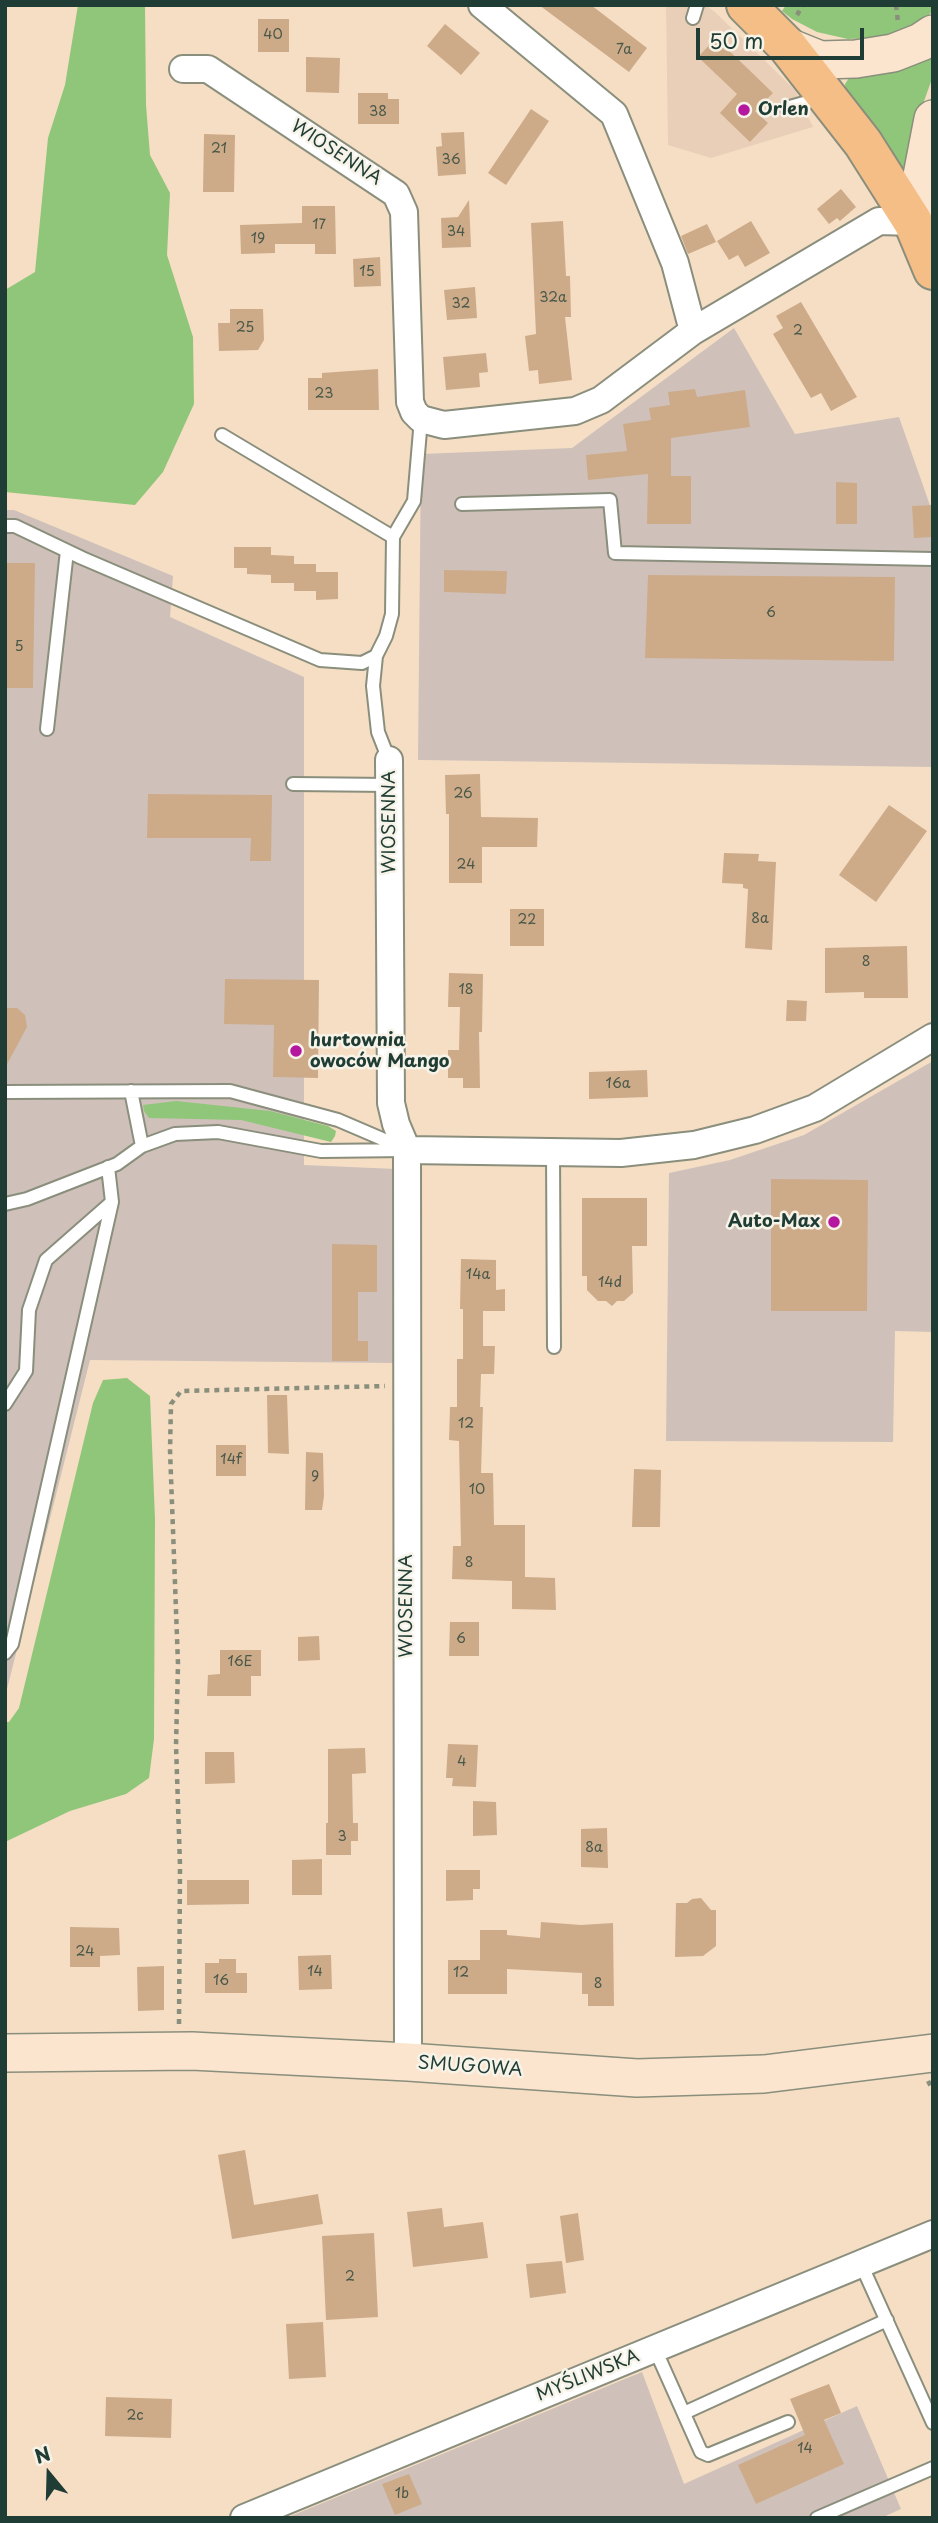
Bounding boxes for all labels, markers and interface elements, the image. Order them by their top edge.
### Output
scale bar [700,14,868,58]
text: 50 m [709,24,763,56]
house number: 40 [263,27,283,43]
house number: 7a [616,42,632,58]
place label: Orlen [758,99,809,121]
marker: Orlen [736,102,752,118]
house number: 38 [369,104,387,120]
street label: WIOSENNA [287,116,385,190]
house number: 21 [211,141,227,157]
house number: 36 [441,152,461,168]
house number: 17 [312,217,326,233]
house number: 34 [447,224,465,240]
house number: 19 [251,231,265,247]
house number: 15 [359,264,375,280]
house number: 32a [539,290,567,306]
house number: 32 [452,296,470,312]
house number: 25 [236,320,254,336]
house number: 2 [793,323,803,339]
house number: 23 [315,386,333,402]
house number: 6 [766,605,776,621]
house number: 5 [14,639,24,655]
street label: WIOSENNA [379,770,401,874]
house number: 26 [453,786,473,802]
house number: 24 [457,857,475,873]
house number: 8a [751,911,769,927]
house number: 22 [518,912,536,928]
house number: 8 [862,954,870,970]
house number: 18 [458,982,474,998]
place label: hurtownia owoców Mango [310,1030,449,1072]
marker: hurtownia owoców Mango [288,1043,304,1059]
house number: 16a [606,1076,630,1092]
place label: Auto-Max [728,1211,820,1233]
marker: Auto-Max [826,1214,842,1230]
house number: 14a [466,1267,490,1283]
house number: 14d [598,1275,622,1291]
house number: 12 [458,1416,474,1432]
house number: 14f [220,1452,242,1468]
house number: 9 [311,1469,319,1485]
house number: 10 [469,1482,485,1498]
street label: WIOSENNA [396,1554,418,1658]
house number: 8 [465,1555,473,1571]
house number: 6 [456,1631,466,1647]
house number: 16E [227,1654,253,1670]
house number: 4 [457,1754,467,1770]
house number: 3 [337,1829,347,1845]
house number: 8a [585,1840,603,1856]
house number: 24 [76,1944,94,1960]
house number: 14 [307,1964,323,1980]
house number: 12 [453,1965,469,1981]
house number: 16 [213,1973,229,1989]
house number: 8 [594,1976,602,1992]
street label: SMUGOWA [417,2053,523,2081]
house number: 2 [345,2269,355,2285]
street label: MYŚLIWSKA [533,2346,643,2406]
house number: 2c [126,2408,144,2424]
text: N [30,2438,54,2470]
north arrow [14,2439,84,2509]
house number: 14 [797,2441,813,2457]
house number: 1b [395,2486,409,2502]

